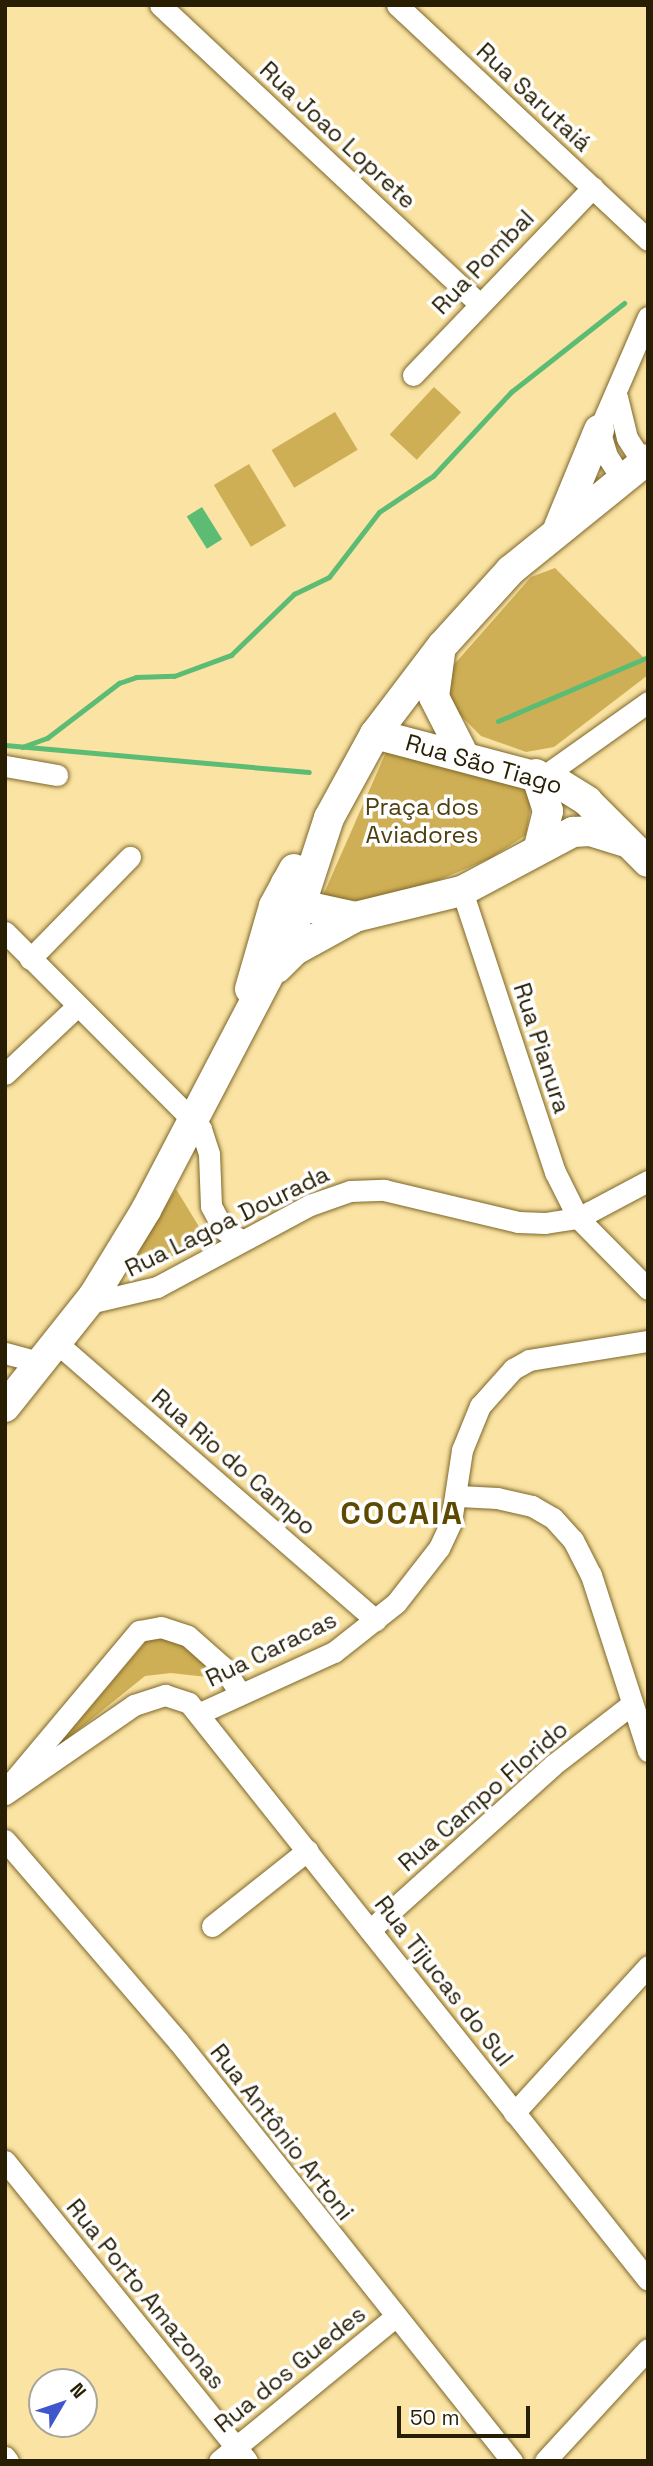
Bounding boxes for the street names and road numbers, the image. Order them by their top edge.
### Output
street label: Rua Sarutaiá [471,37,597,157]
street label: Rua Joao Loprete [254,55,422,215]
street label: Rua Pombal [426,204,540,320]
street label: Rua São Tiago [402,728,566,800]
street label: Rua Pianura [507,979,577,1117]
street label: Rua Lagoa Dourada [120,1159,334,1283]
street label: Rua Rio do Campo [146,1383,322,1541]
street label: Rua Caracas [201,1605,341,1693]
street label: Rua Campo Florido [392,1715,574,1877]
street label: Rua Tijucas do Sul [368,1890,520,2072]
street label: Rua Antônio Artoni [204,2038,360,2226]
street label: Rua Porto Amazonas [60,2193,232,2395]
street label: Rua dos Guedes [209,2299,371,2439]

